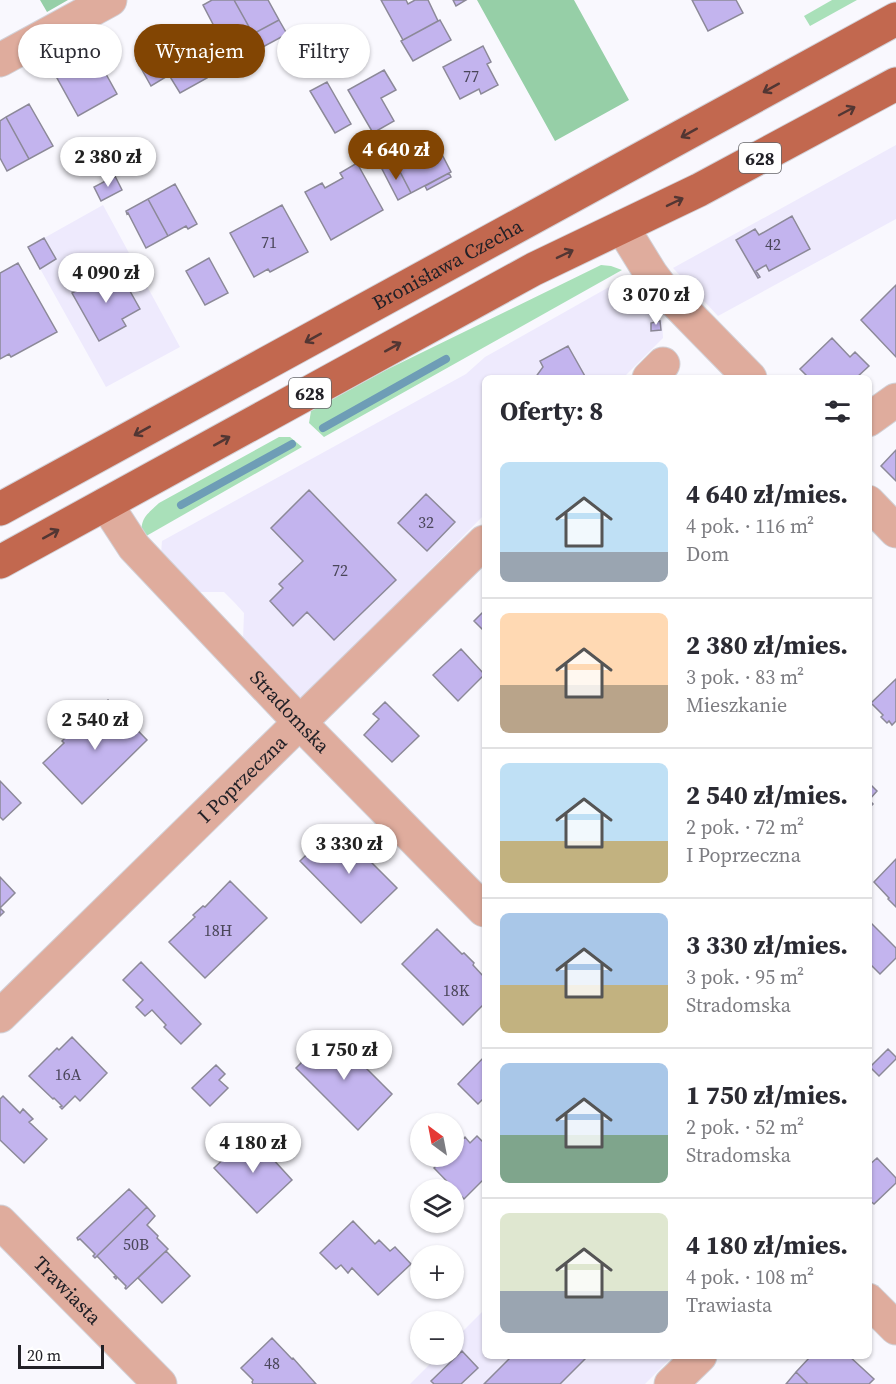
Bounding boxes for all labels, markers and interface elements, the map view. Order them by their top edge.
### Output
chip: Kupno [18,24,122,78]
chip: Wynajem [134,24,265,78]
chip: Filtry [277,24,370,78]
house number: 77 [463,65,479,87]
one-way arrow [763,82,780,94]
one-way arrow [838,105,855,117]
one-way arrow [680,128,698,139]
pin: 4 640 zł [334,130,458,181]
text: 4 640 zł [362,135,430,163]
pin: 2 380 zł [46,137,170,188]
text: 2 380 zł [74,142,142,170]
road number: 628 [739,143,781,173]
one-way arrow [665,195,683,207]
street label: Bronisława Czecha [367,211,528,317]
house number: 71 [261,231,277,253]
house number: 42 [765,233,781,255]
one-way arrow [556,248,574,260]
pin: 4 090 zł [44,253,168,304]
text: 4 090 zł [72,258,140,286]
pin: 3 070 zł [594,275,718,326]
text: 3 070 zł [622,280,690,308]
one-way arrow [305,332,322,344]
one-way arrow [384,341,402,352]
road number: 628 [289,378,331,408]
text: Oferty: 8 [500,393,603,429]
icon: filters [821,395,854,428]
one-way arrow [134,425,151,437]
one-way arrow [213,435,231,446]
text: 4 640 zł/mies. [686,476,848,512]
icon: home [548,486,620,558]
house number: 32 [418,511,434,533]
text: 4 pok. · 116 m² [686,512,814,540]
one-way arrow [42,528,59,540]
text: Dom [686,540,729,568]
house number: 72 [332,559,348,581]
text: 2 380 zł/mies. [686,627,848,663]
icon: home [548,637,620,709]
text: 3 pok. · 83 m² [686,663,804,691]
street label: Stradomska [244,664,337,760]
text: Mieszkanie [686,691,787,719]
pin: 2 540 zł [33,700,157,751]
text: 2 540 zł [61,705,129,733]
street label: I Poprzeczna [191,728,294,829]
text: 2 540 zł/mies. [686,777,848,813]
icon: home [548,787,620,859]
text: 2 pok. · 72 m² [686,813,804,841]
pin: 3 330 zł [287,824,411,875]
text: 3 330 zł [315,829,383,857]
text: I Poprzeczna [686,841,801,869]
house number: 18H [204,919,232,941]
text: 3 330 zł/mies. [686,927,848,963]
icon: home [548,937,620,1009]
text: 3 pok. · 95 m² [686,963,804,991]
house number: 18K [443,979,470,1001]
text: Stradomska [686,991,791,1019]
pin: 1 750 zł [282,1030,406,1081]
text: 1 750 zł [310,1035,378,1063]
house number: 16A [55,1063,82,1085]
text: 1 750 zł/mies. [686,1077,848,1113]
icon: home [548,1087,620,1159]
north arrow [410,1113,464,1167]
map controls [410,1113,464,1365]
text: 2 pok. · 52 m² [686,1113,804,1141]
pin: 4 180 zł [191,1123,315,1174]
text: 4 180 zł [219,1128,287,1156]
text: Stradomska [686,1141,791,1169]
button: layers [410,1179,464,1233]
text: 4 180 zł/mies. [686,1227,848,1263]
house number: 50B [123,1233,149,1255]
icon: home [548,1237,620,1309]
button: + [410,1245,464,1299]
street label: Trawiasta [27,1250,108,1331]
text: 4 pok. · 108 m² [686,1263,814,1291]
text: Trawiasta [686,1291,772,1319]
button: − [410,1311,464,1365]
scale bar [18,1342,104,1370]
text: 20 m [27,1344,61,1366]
house number: 48 [264,1352,280,1374]

